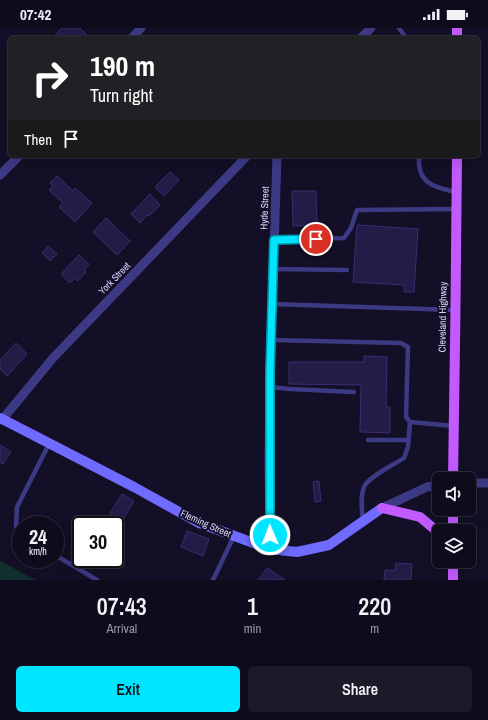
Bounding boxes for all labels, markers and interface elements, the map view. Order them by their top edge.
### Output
text: 07:42 [20,4,51,25]
text: 190 m [90,47,155,85]
icon: right [24,52,76,104]
text: Turn right [90,83,153,108]
icon: arrive [60,128,82,150]
text: Then [24,129,52,150]
street label: Hyde Street [257,185,272,230]
pin [299,222,333,256]
icon: arrive [305,228,327,250]
street label: York Street [96,259,134,297]
street label: Cleveland Highway [435,281,450,352]
map controls [432,472,476,568]
button: sound [432,472,476,516]
street label: Fleming Street [179,507,234,541]
position arrow [249,514,291,556]
speed limit sign: 30 [72,516,124,568]
text: 24 [29,523,47,550]
button: layers [432,524,476,568]
text: km/h [29,545,47,558]
text: 07:43 [97,590,147,622]
text: 1 [247,590,258,622]
text: 220 [358,590,391,622]
text: Arrival [106,620,137,637]
text: min [244,620,261,637]
text: m [370,620,379,637]
button: Exit [16,666,240,712]
button: Share [248,666,472,712]

